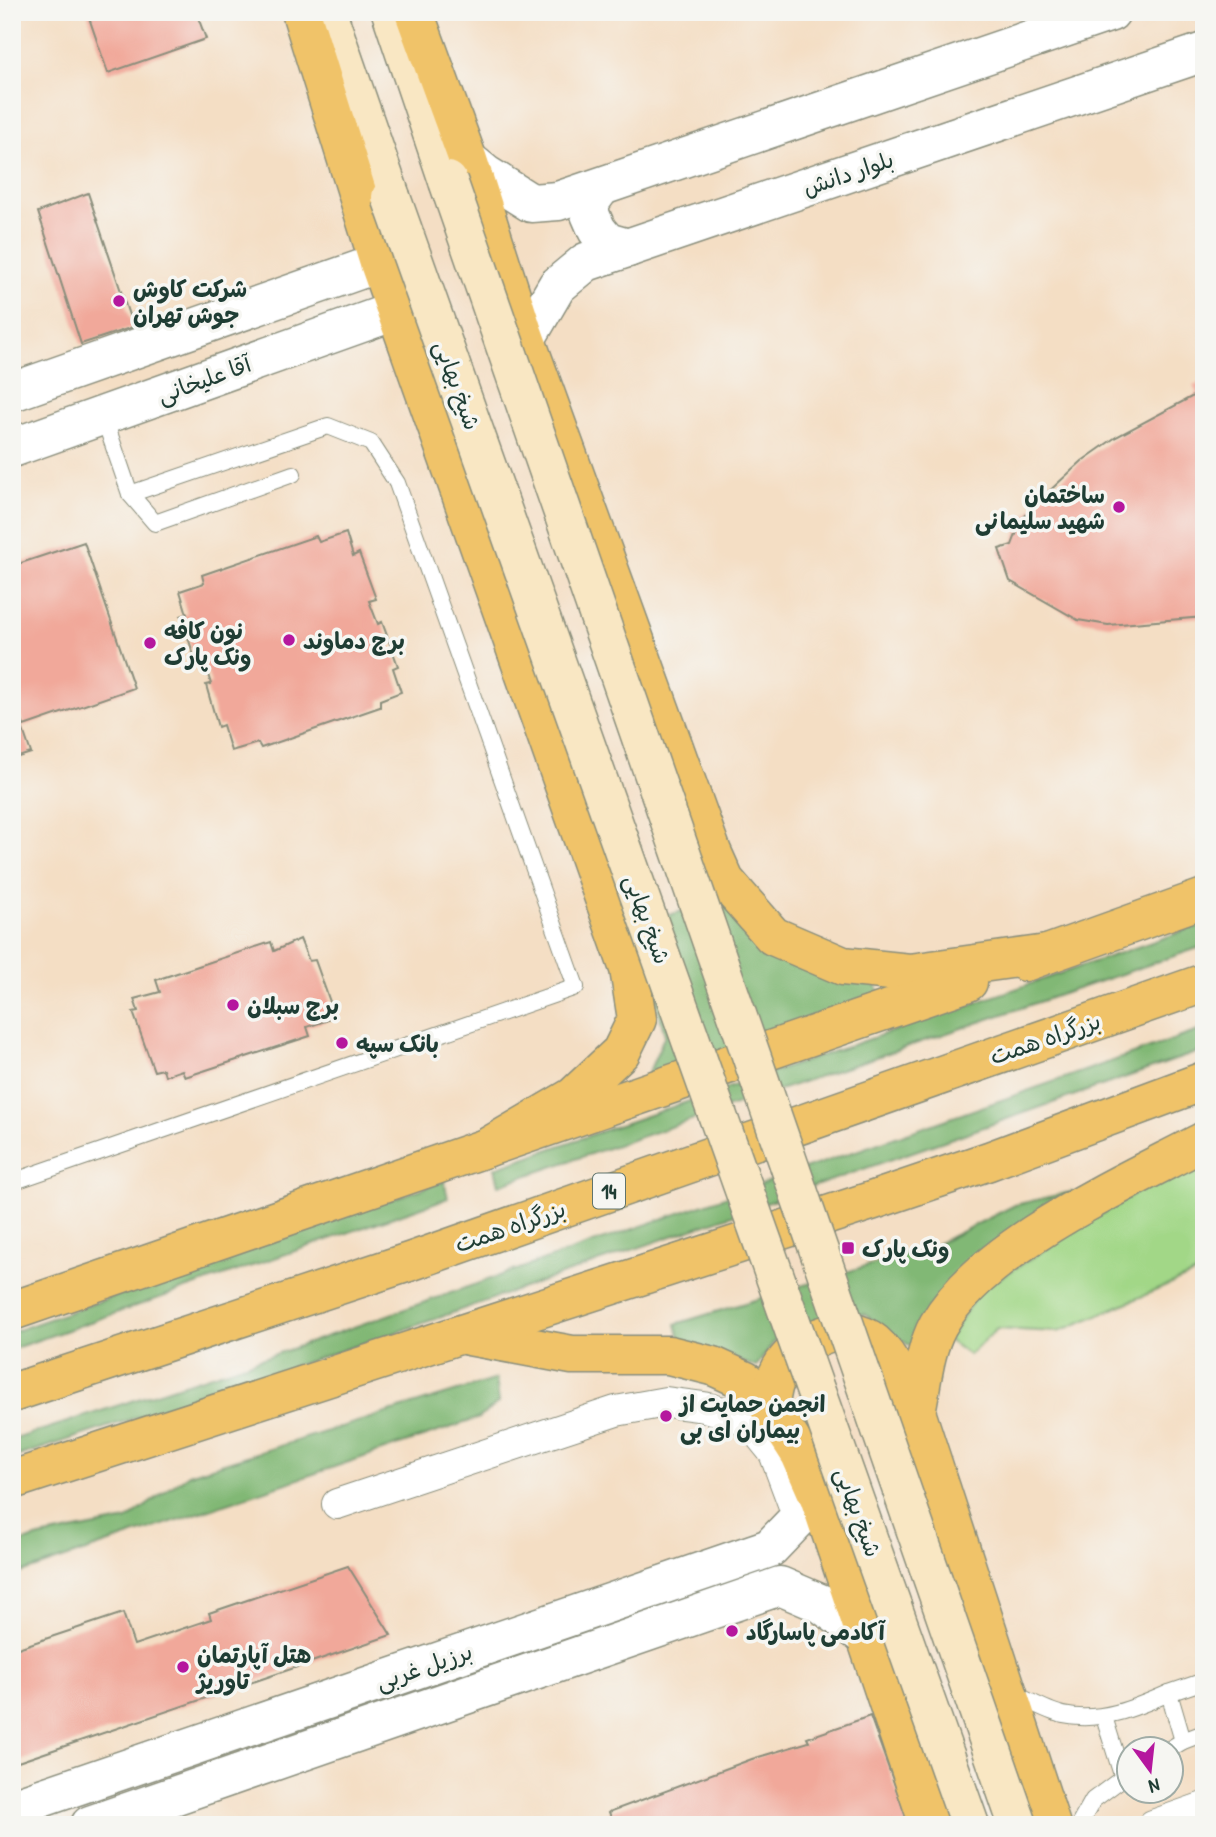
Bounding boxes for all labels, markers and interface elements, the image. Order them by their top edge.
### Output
street label: بلوار دانش [798,143,898,203]
place label: شرکت کاوش جوش تهران [133,273,247,330]
marker: شرکت کاوش جوش تهران [111,293,127,309]
street label: شیخ بهایی [427,336,488,434]
street label: آقا علیخانی [153,347,256,410]
place label: ساختمان شهید سلیمانی [975,479,1105,536]
marker: ساختمان شهید سلیمانی [1111,499,1127,515]
place label: نون کافه ونک پارک [164,615,252,672]
place label: برج دماوند [303,625,405,656]
marker: برج دماوند [281,632,297,648]
marker: نون کافه ونک پارک [142,635,158,651]
street label: شیخ بهایی [617,870,678,968]
place label: برج سبلان [247,990,339,1021]
marker: برج سبلان [225,997,241,1013]
street label: بزرگراه همت [985,1005,1105,1071]
place label: بانک سپه [356,1028,439,1059]
marker: بانک سپه [334,1035,350,1051]
road number: 14 [593,1174,625,1208]
street label: بزرگراه همت [450,1193,570,1259]
place label: ونک پارک [862,1233,950,1264]
marker: ونک پارک [840,1240,856,1256]
place label: انجمن حمایت از بیماران ای بی [678,1388,825,1445]
marker: انجمن حمایت از بیماران ای بی [658,1408,674,1424]
street label: شیخ بهایی [828,1463,889,1561]
place label: آکادمی پاسارگاد [746,1616,887,1647]
marker: آکادمی پاسارگاد [724,1623,740,1639]
street label: برزیل غربی [372,1635,476,1697]
place label: هتل آپارتمان تاوریژ [195,1639,311,1696]
marker: هتل آپارتمان تاوریژ [175,1659,191,1675]
north arrow [1114,1736,1184,1806]
text: N [1146,1773,1163,1800]

